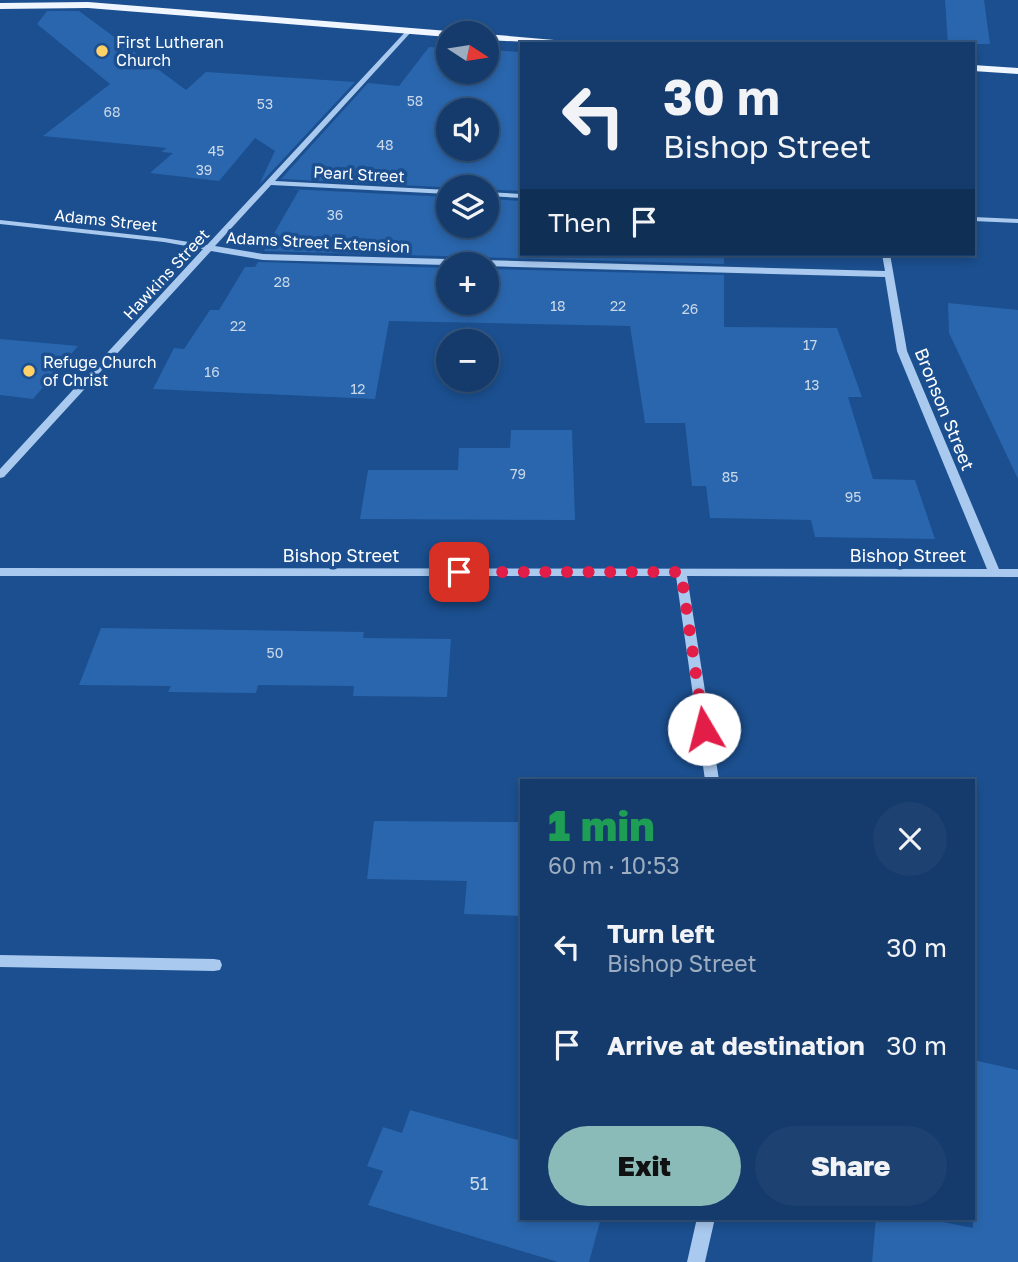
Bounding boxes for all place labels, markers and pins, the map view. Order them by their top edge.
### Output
place label: First Lutheran Church [116,32,224,70]
marker: First Lutheran Church [94,43,110,59]
place label: Refuge Church of Christ [43,352,157,390]
marker: Refuge Church of Christ [21,363,37,379]
pin [429,542,489,602]

